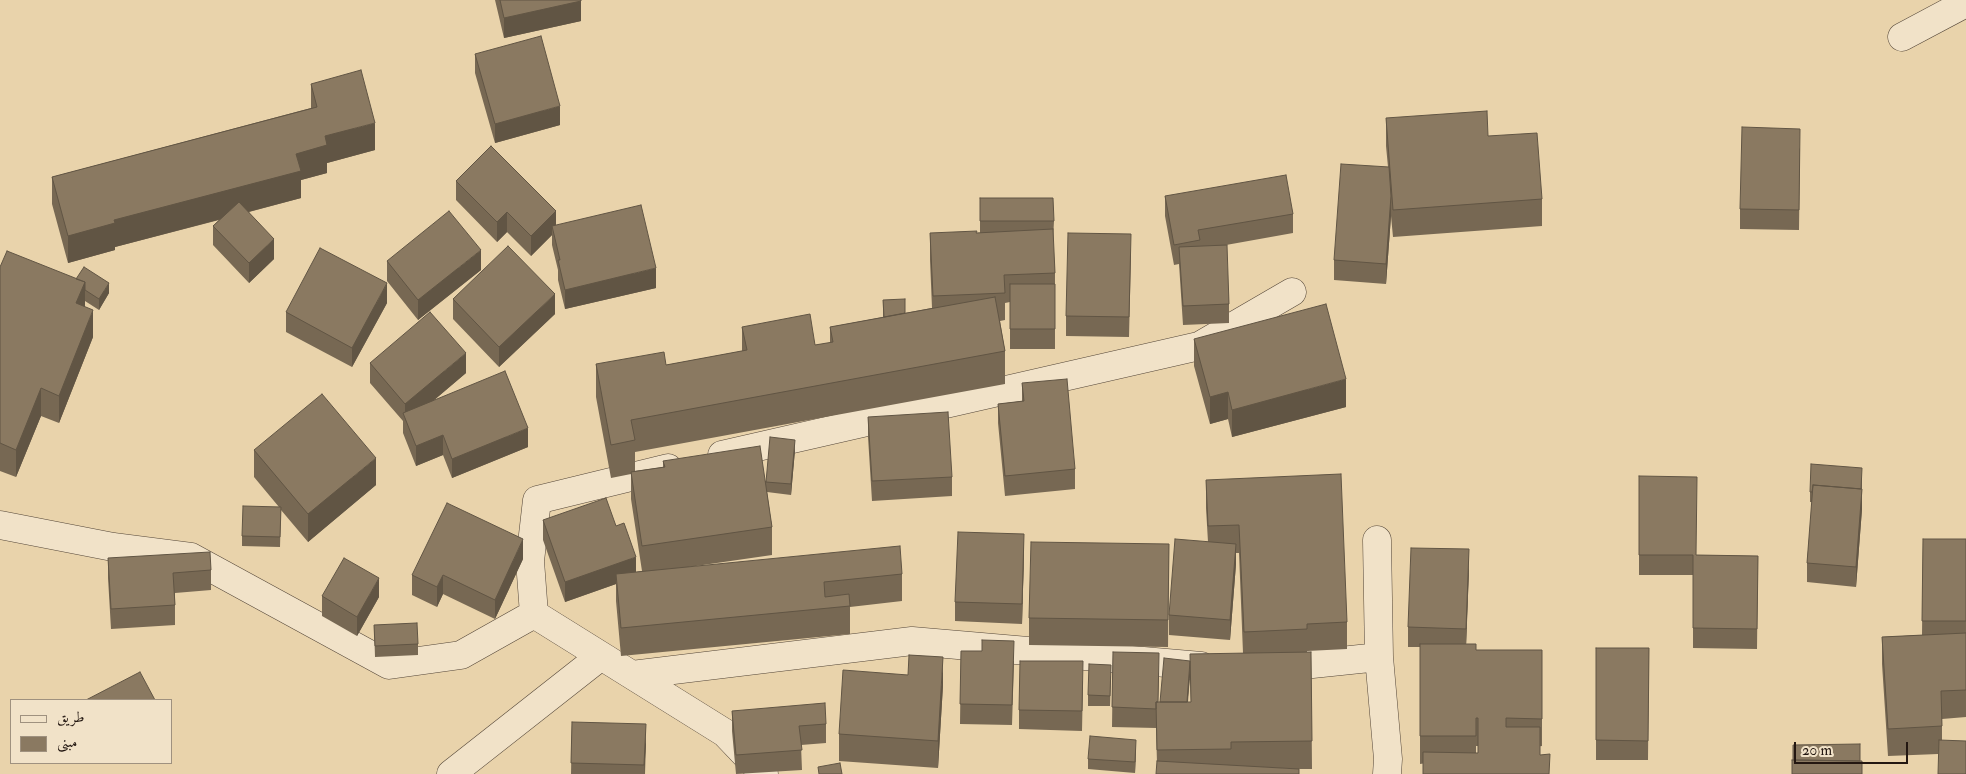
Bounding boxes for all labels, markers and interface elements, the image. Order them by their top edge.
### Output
legend [10,699,172,764]
text: طريق [57,708,84,727]
scale bar [1796,732,1910,764]
text: مبنى [57,733,77,752]
text: 20 m [1802,741,1832,760]

